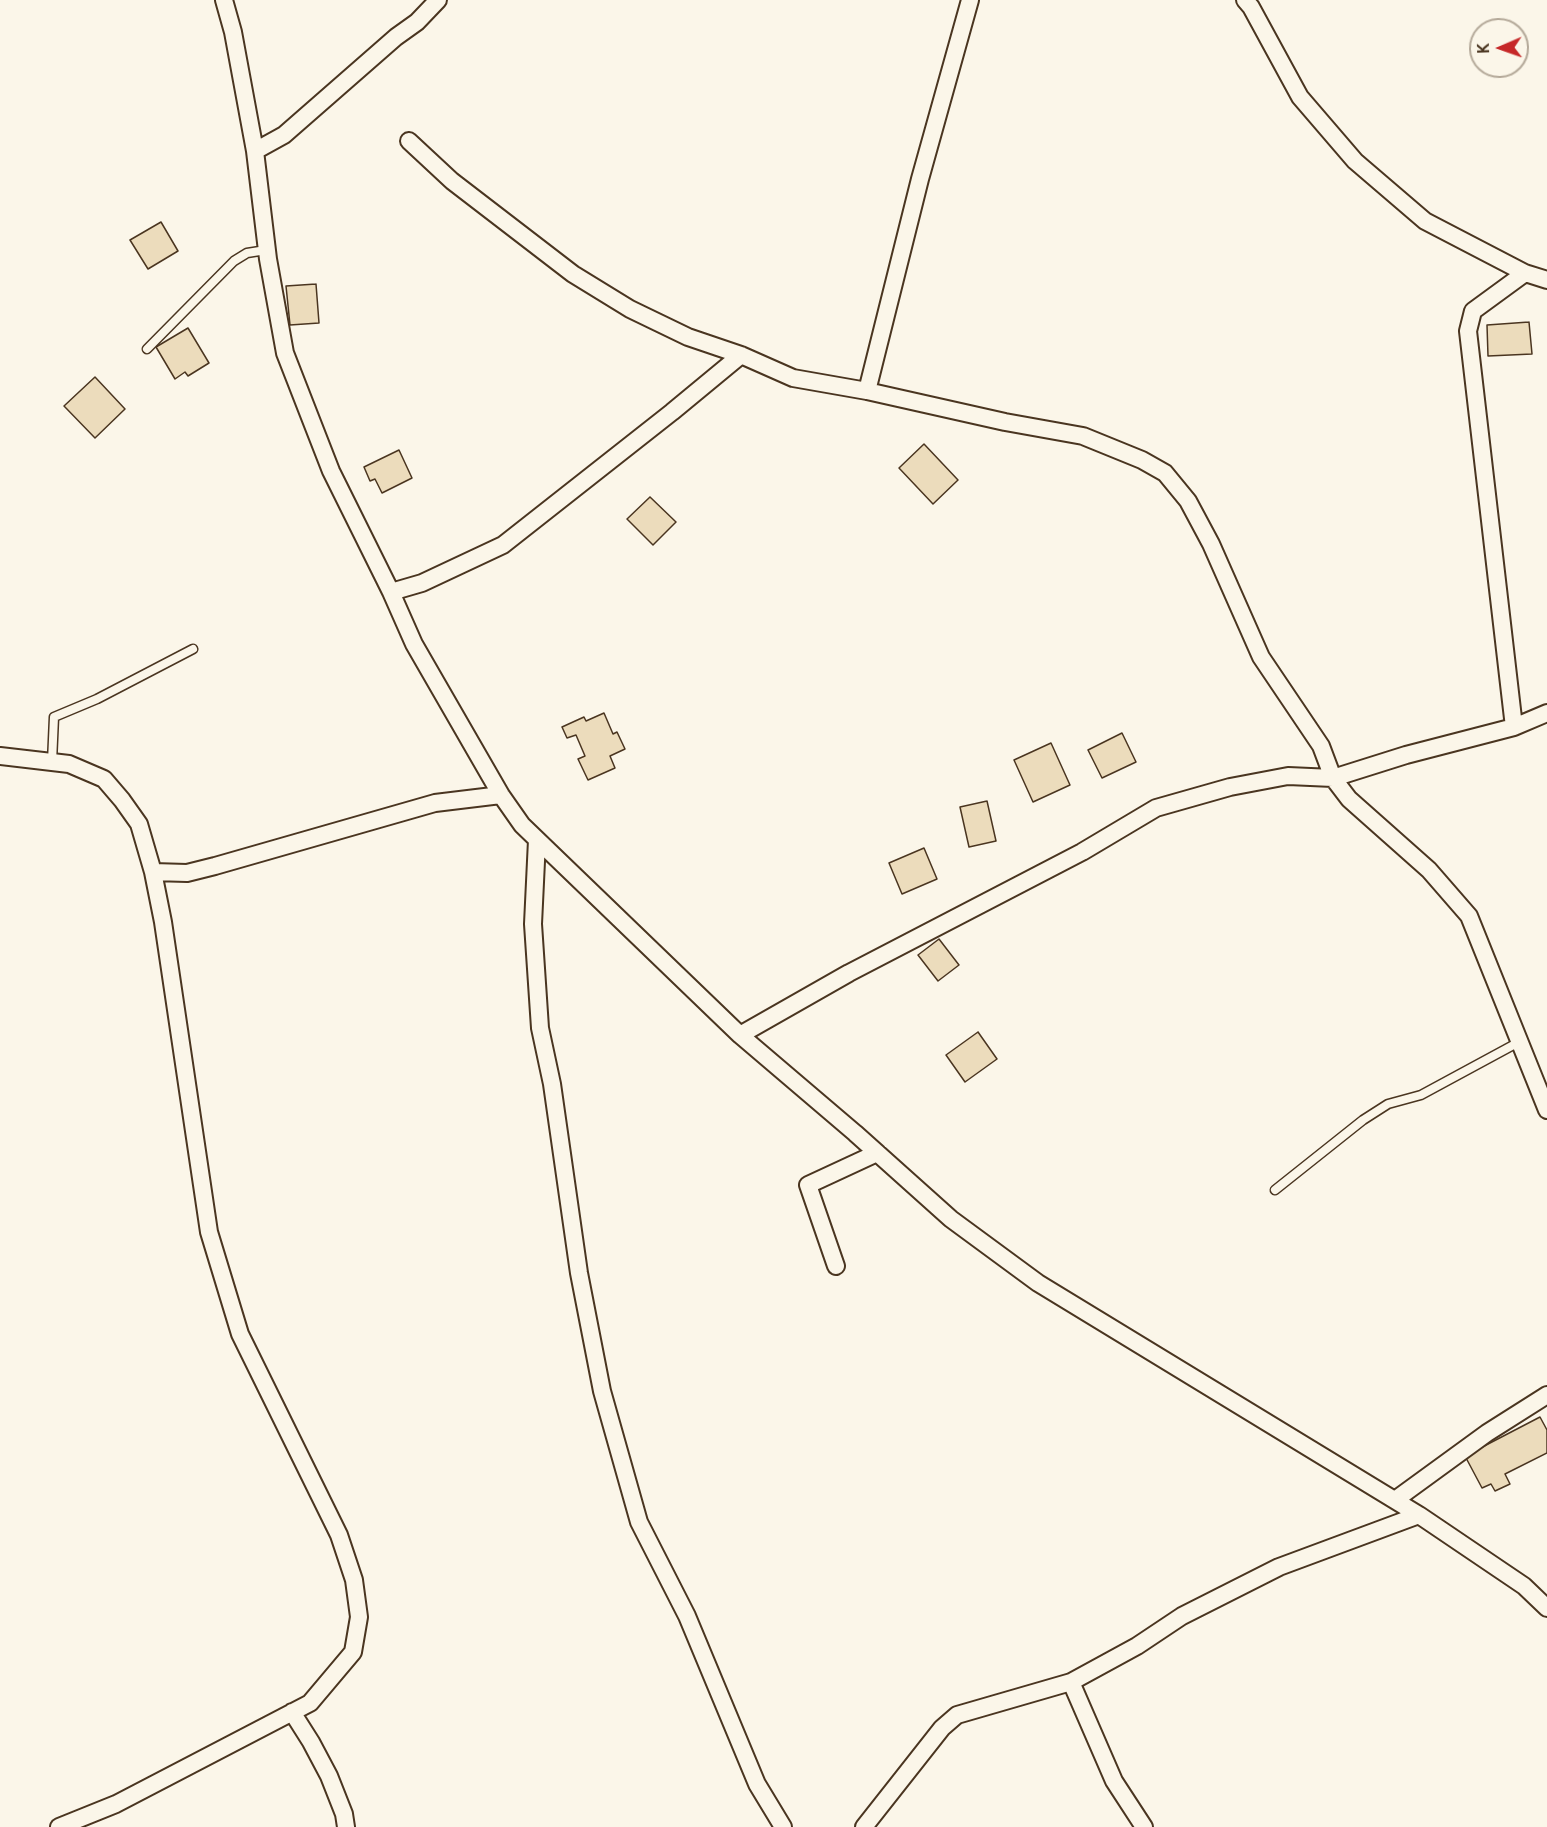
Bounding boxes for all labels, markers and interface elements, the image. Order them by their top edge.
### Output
north arrow [1469,18,1529,78]
text: K [1474,43,1492,54]

